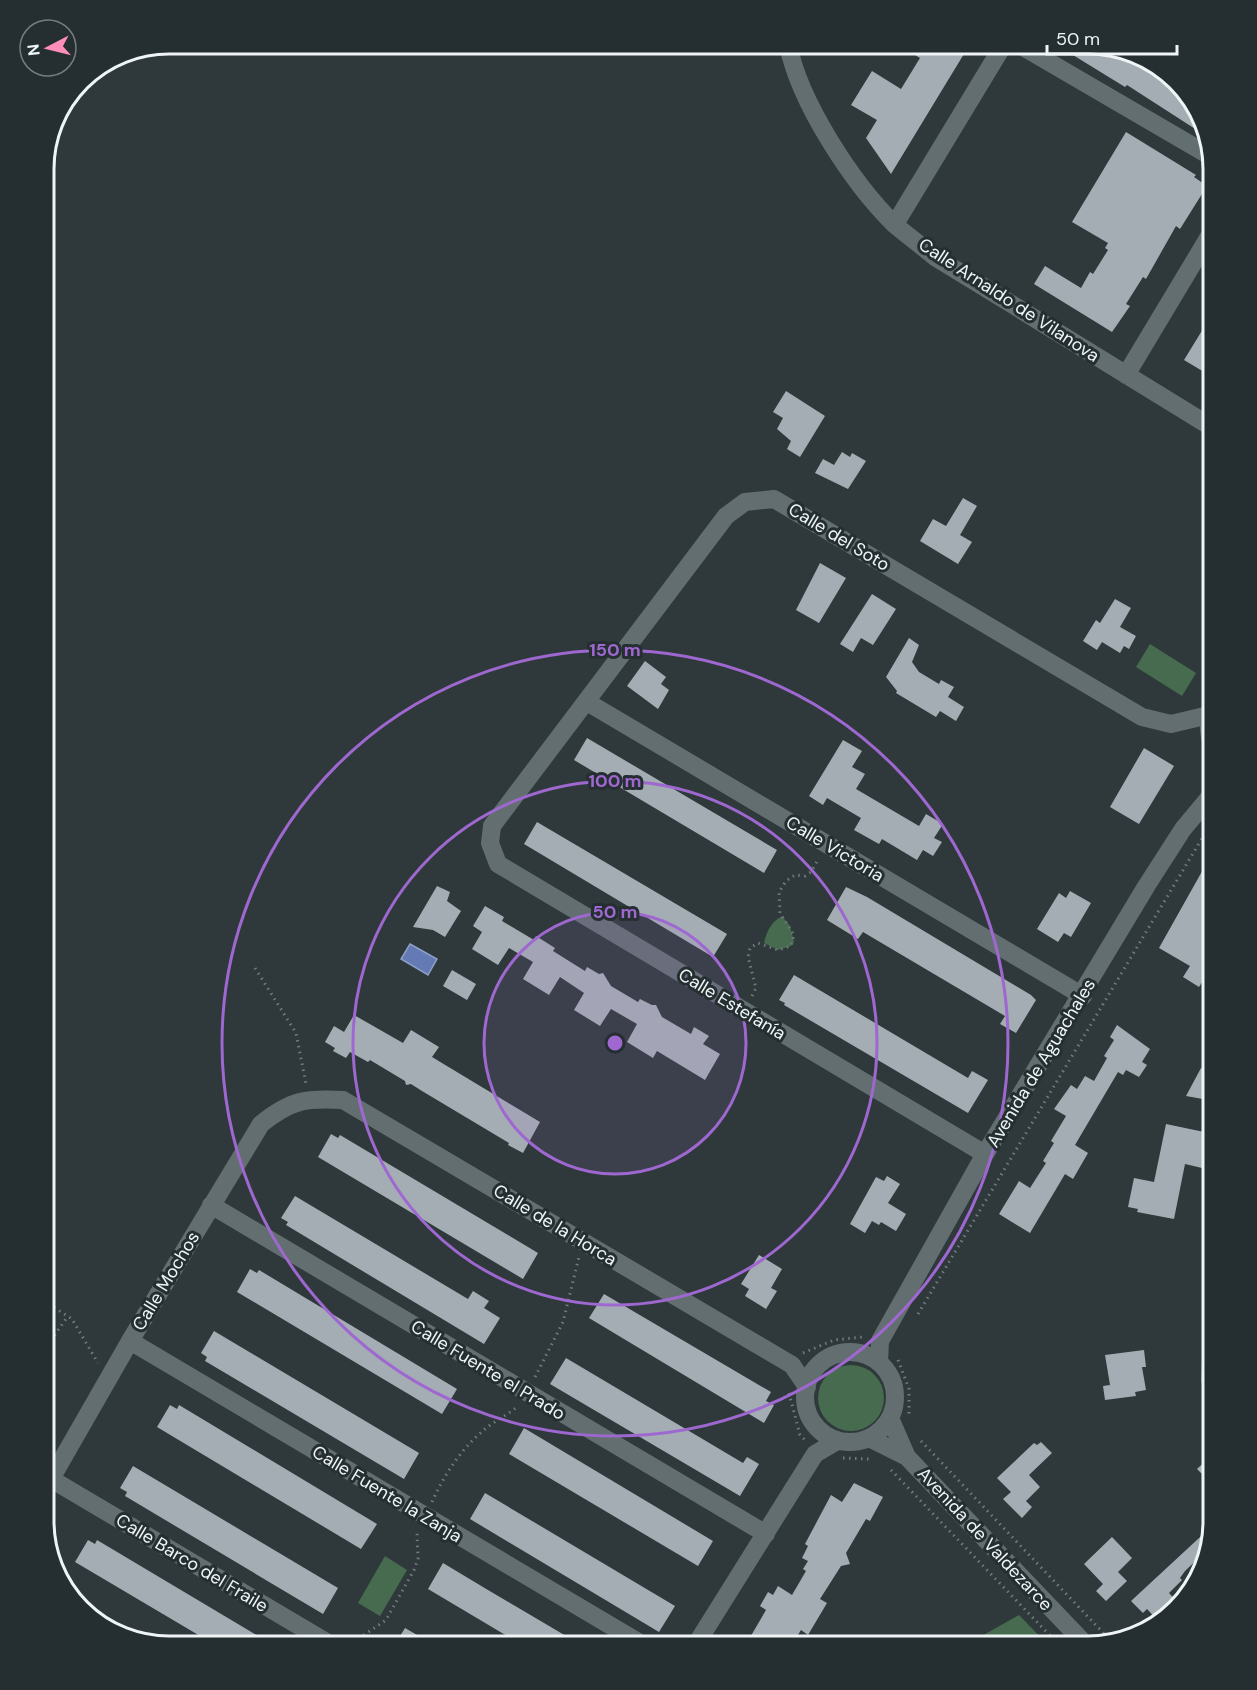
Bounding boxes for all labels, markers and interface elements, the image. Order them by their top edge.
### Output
north arrow [18,18,78,78]
scale bar [1047,18,1178,56]
text: 50 m [1056,27,1100,51]
text: N [22,43,45,57]
street label: Calle Arnaldo de Vilanova [914,232,1104,368]
street label: Calle del Soto [784,497,894,577]
text: 150 m [589,638,641,662]
text: 100 m [588,769,642,793]
street label: Calle Victoria [782,810,888,888]
text: 50 m [592,900,638,924]
street label: Calle Estefanía [674,962,790,1046]
street label: Avenida de Aguachales [981,974,1101,1152]
centre of rings [605,1033,625,1053]
street label: Calle de la Horca [489,1179,621,1271]
street label: Calle Mochos [127,1227,205,1335]
street label: Calle Fuente el Prado [406,1314,570,1426]
street label: Calle Fuente la Zanja [308,1440,466,1548]
street label: Avenida de Valdezarce [912,1462,1058,1616]
street label: Calle Barco del Fraile [111,1508,273,1618]

